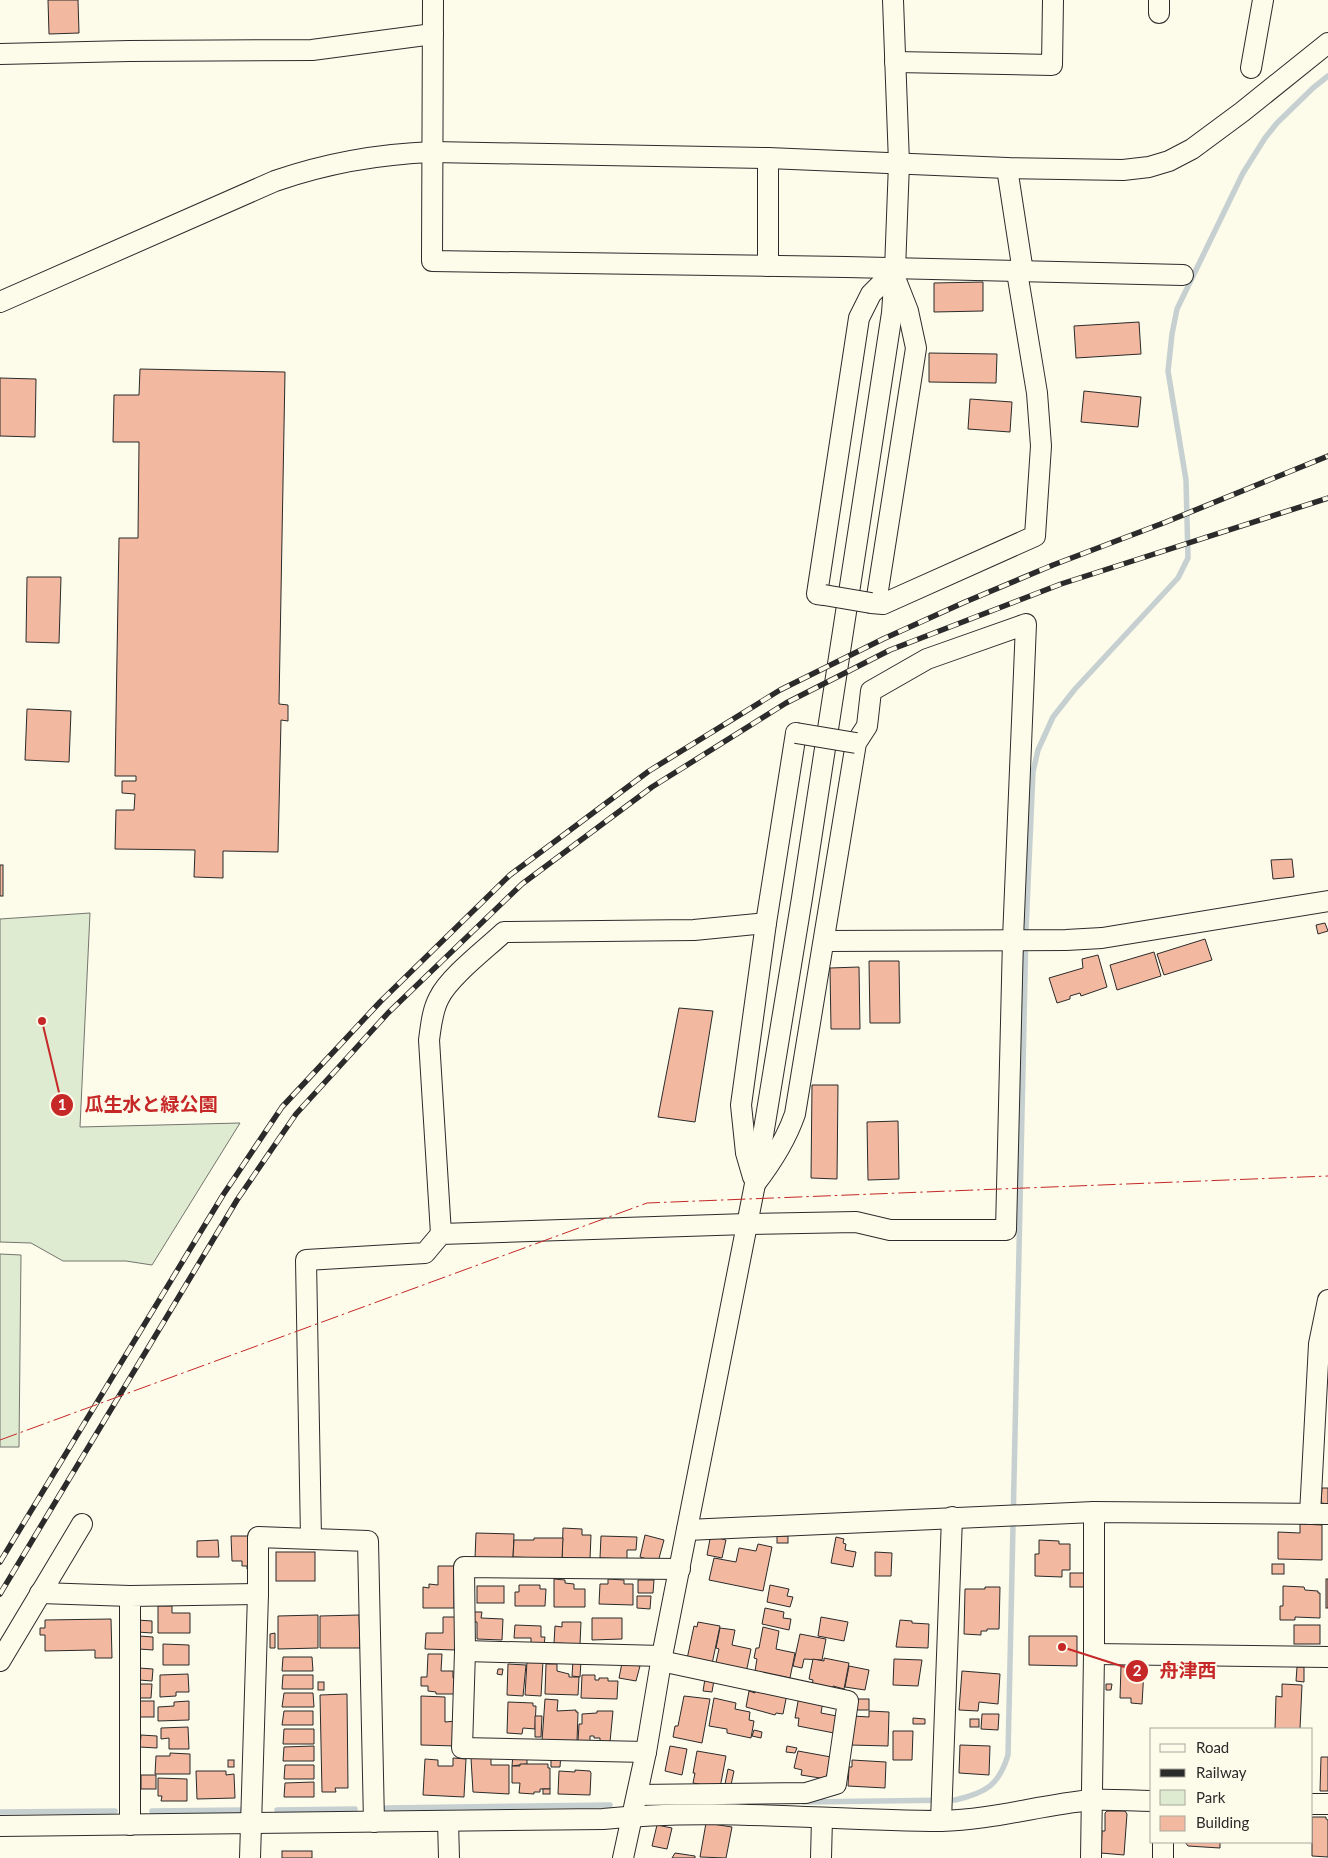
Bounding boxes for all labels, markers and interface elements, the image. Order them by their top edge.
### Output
callout: 瓜生水と緑公園 [49,1088,227,1122]
text: 瓜生水と緑公園 [84,1092,218,1115]
text: 1 [58,1095,66,1113]
callout: 舟津西 [1125,1654,1227,1688]
text: 舟津西 [1159,1658,1217,1681]
text: 2 [1133,1661,1142,1679]
legend [1150,1728,1313,1843]
text: Road [1196,1738,1229,1756]
text: Railway [1196,1763,1247,1781]
text: Park [1196,1788,1226,1806]
text: Building [1196,1813,1249,1831]

